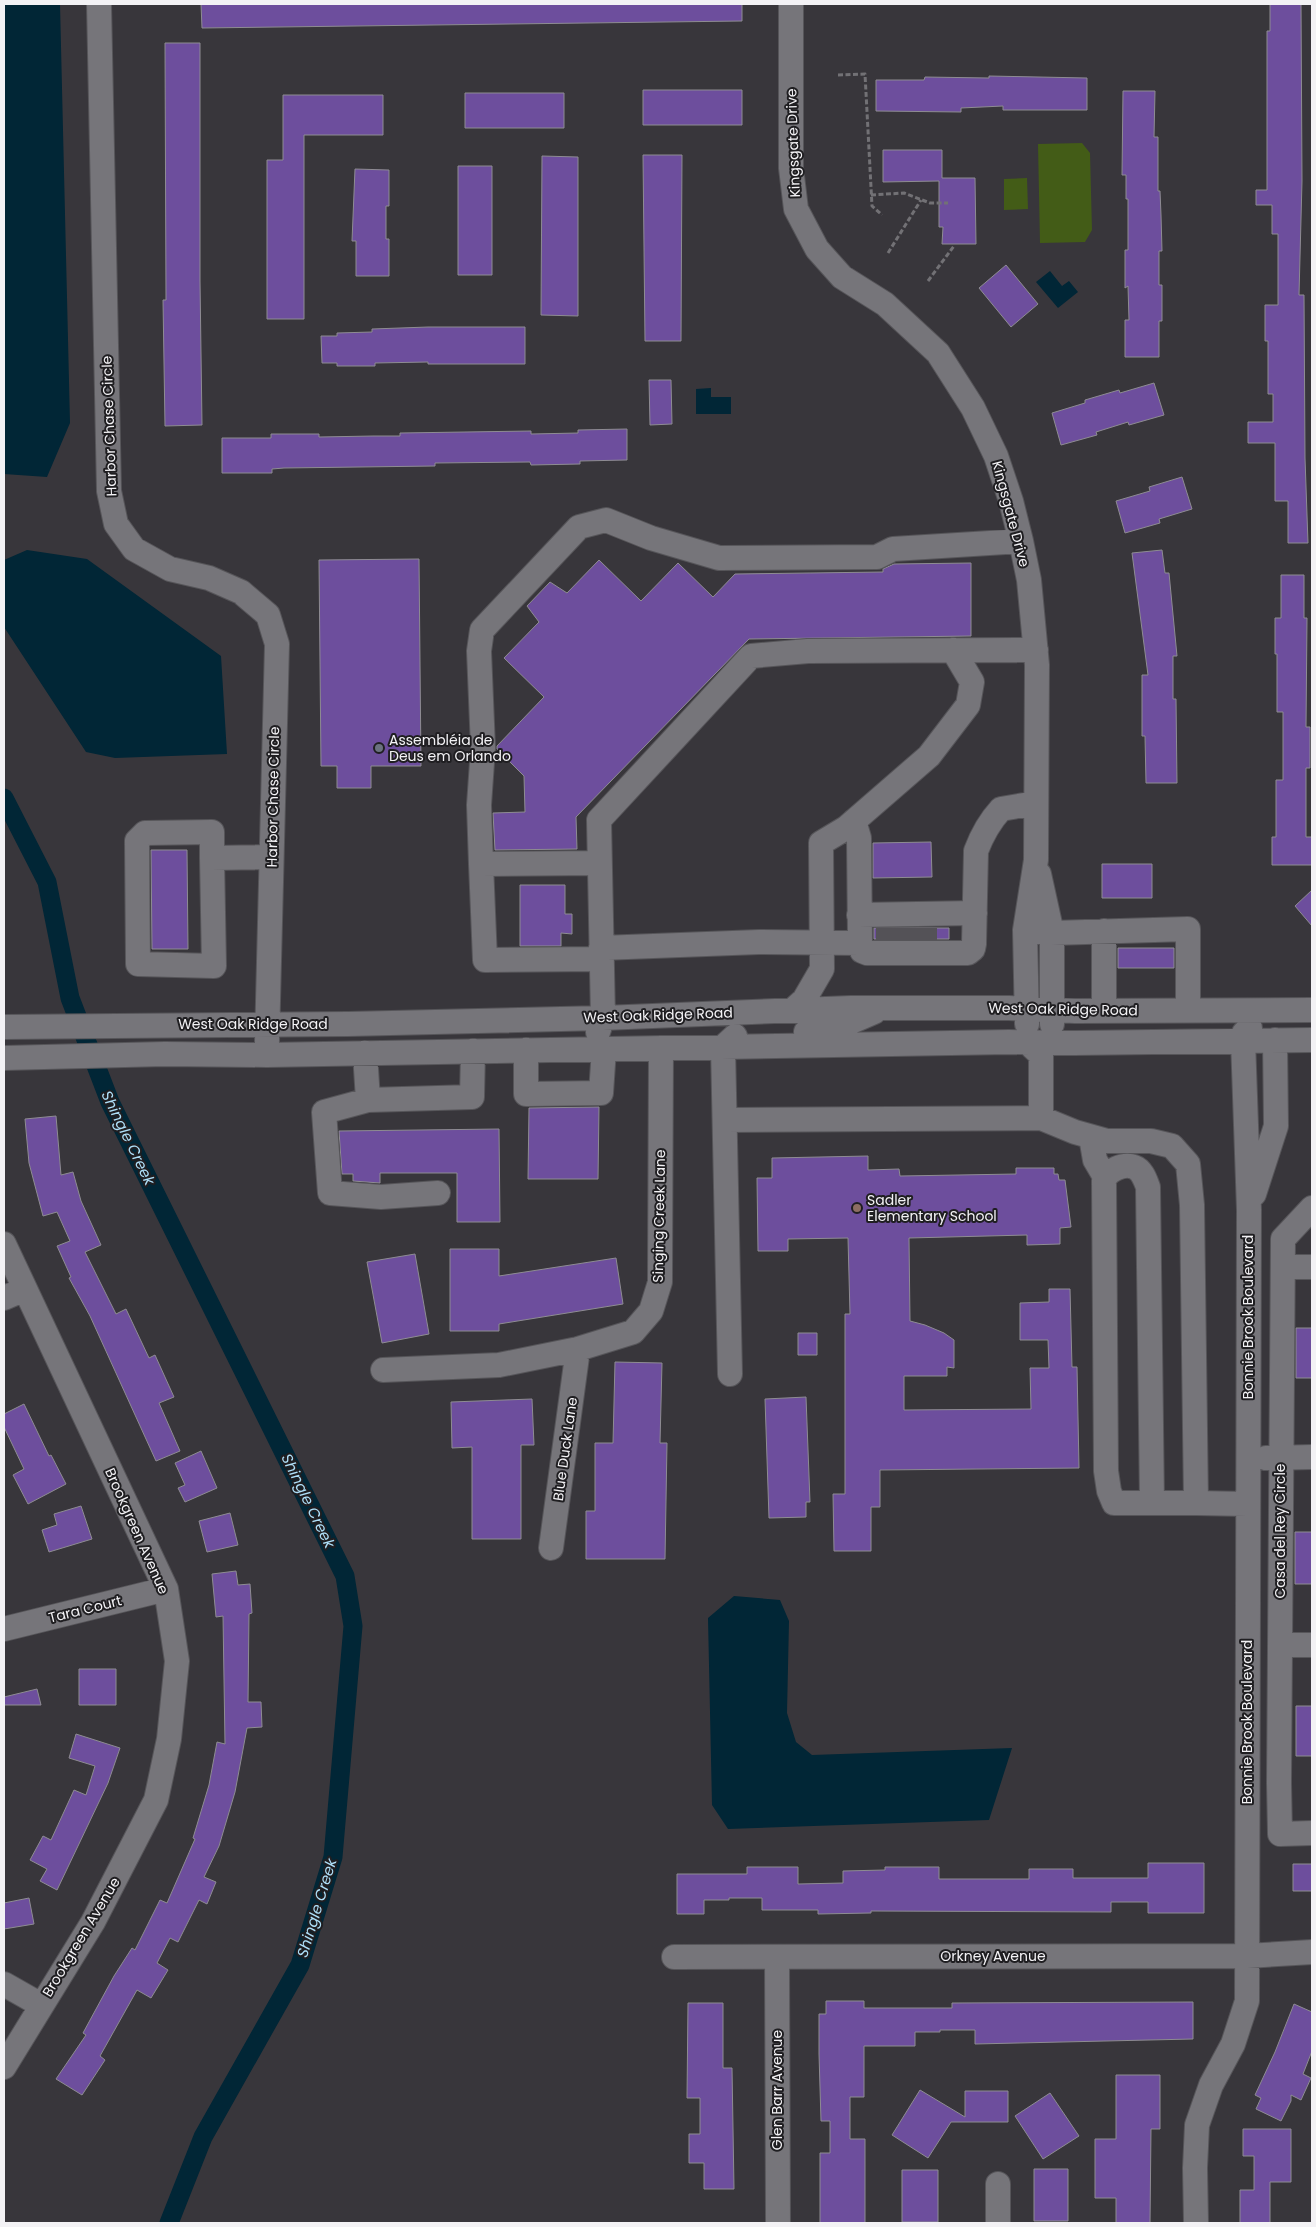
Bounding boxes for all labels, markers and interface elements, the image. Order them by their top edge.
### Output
street label: Kingsgate Drive [781,88,805,198]
street label: Harbor Chase Circle [97,355,121,497]
street label: Kingsgate Drive [987,459,1035,570]
street label: Harbor Chase Circle [262,726,284,868]
place label: Assembléia de Deus em Orlando [389,730,511,766]
marker: Assembléia de Deus em Orlando [373,742,385,754]
street label: West Oak Ridge Road [988,998,1138,1020]
street label: West Oak Ridge Road [583,1002,733,1028]
street label: West Oak Ridge Road [178,1014,328,1034]
water label: Shingle Creek [96,1087,161,1190]
street label: Singing Creek Lane [648,1149,670,1283]
place label: Sadler Elementary School [867,1190,997,1226]
marker: Sadler Elementary School [851,1202,863,1214]
street label: Bonnie Brook Boulevard [1238,1235,1258,1399]
street label: Blue Duck Lane [548,1395,582,1502]
water label: Shingle Creek [276,1450,341,1553]
street label: Casa del Rey Circle [1270,1463,1290,1599]
street label: Brookgreen Avenue [100,1465,174,1598]
street label: Tara Court [46,1590,124,1628]
street label: Bonnie Brook Boulevard [1237,1640,1257,1804]
water label: Shingle Creek [291,1854,342,1960]
street label: Brookgreen Avenue [37,1873,125,2001]
street label: Orkney Avenue [940,1946,1046,1966]
street label: Glen Barr Avenue [767,2029,787,2150]

